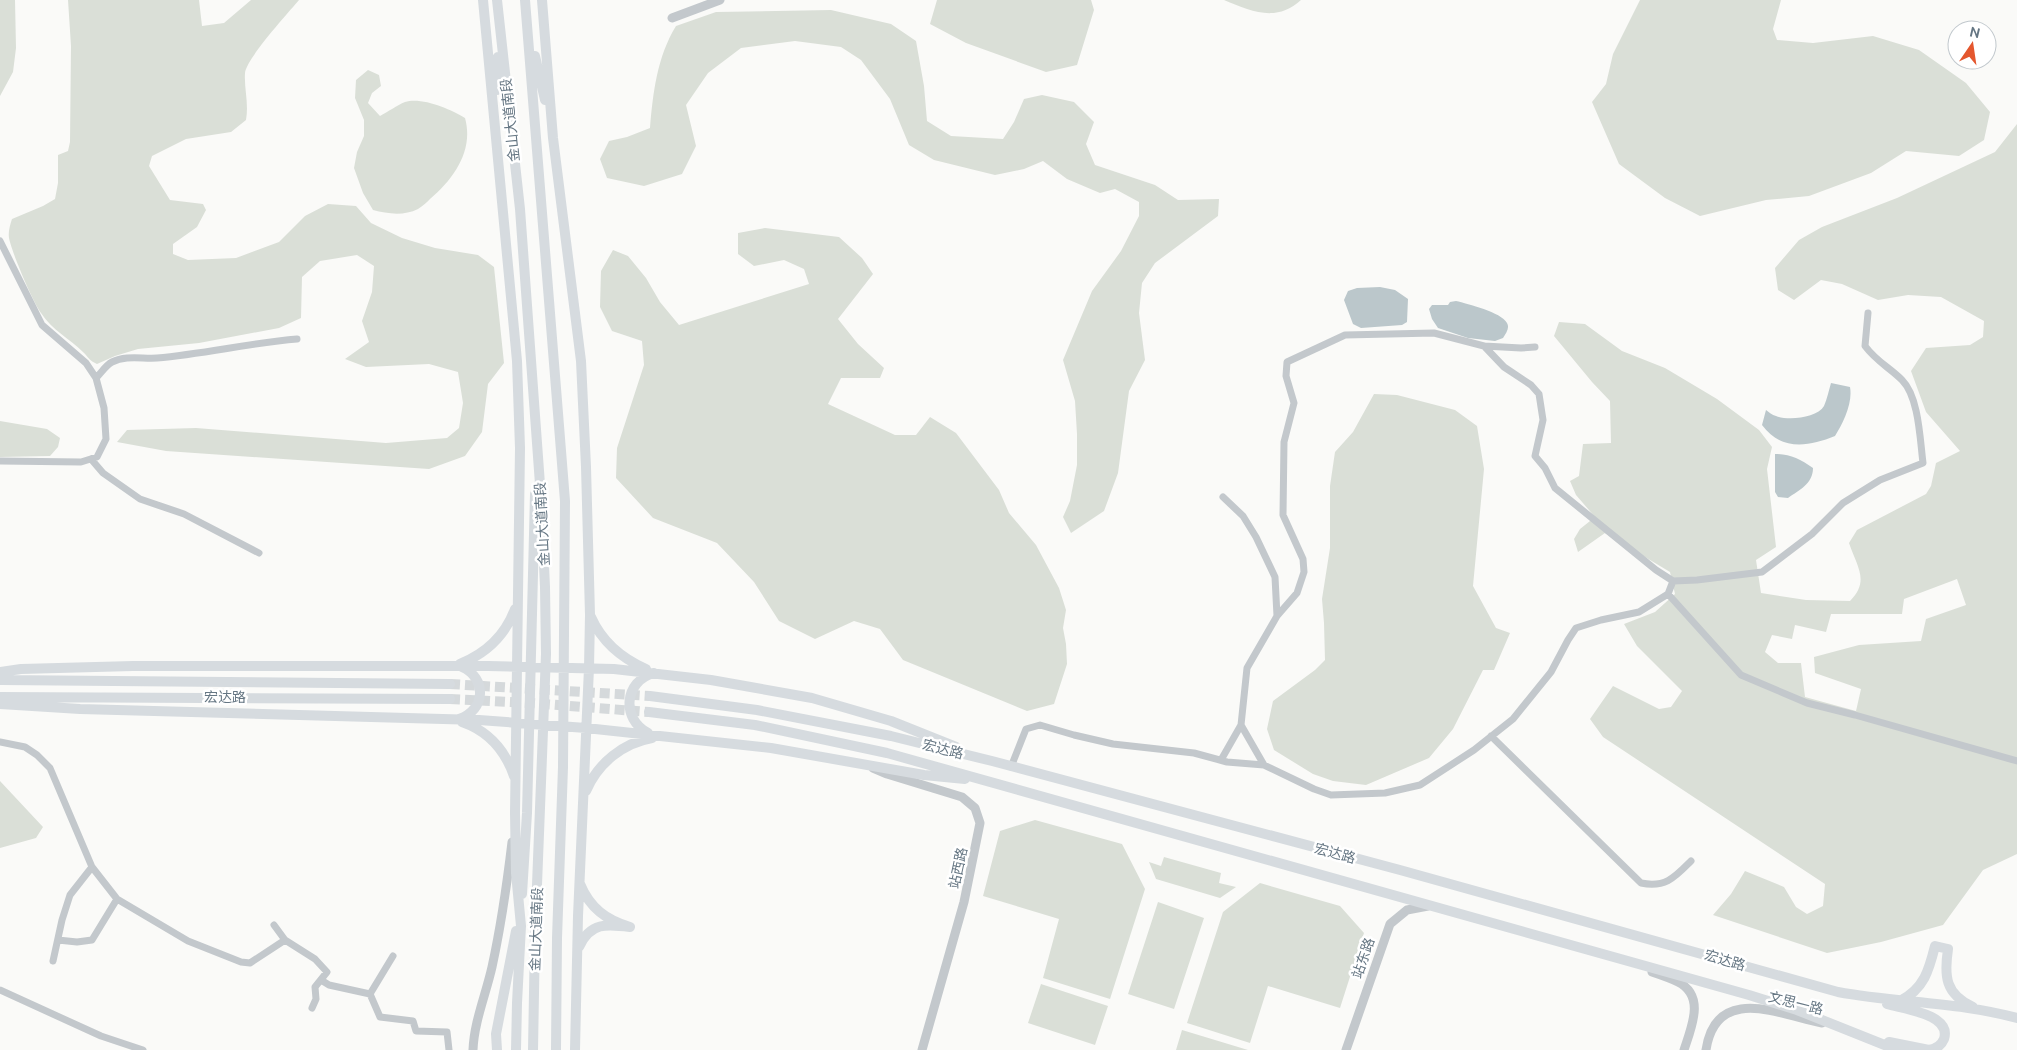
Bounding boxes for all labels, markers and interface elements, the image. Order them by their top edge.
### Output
north arrow [1947,20,1997,70]
text: N [1968,23,1982,41]
street label: 金山大道南段 [498,77,522,163]
street label: 金山大道南段 [532,482,552,566]
street label: 宏达路 [204,689,246,705]
street label: 宏达路 [921,736,965,762]
street label: 宏达路 [1313,840,1357,866]
street label: 站西路 [946,846,970,890]
street label: 金山大道南段 [527,887,545,971]
street label: 站东路 [1349,936,1377,980]
street label: 宏达路 [1703,947,1747,973]
street label: 文思一路 [1767,988,1825,1018]

